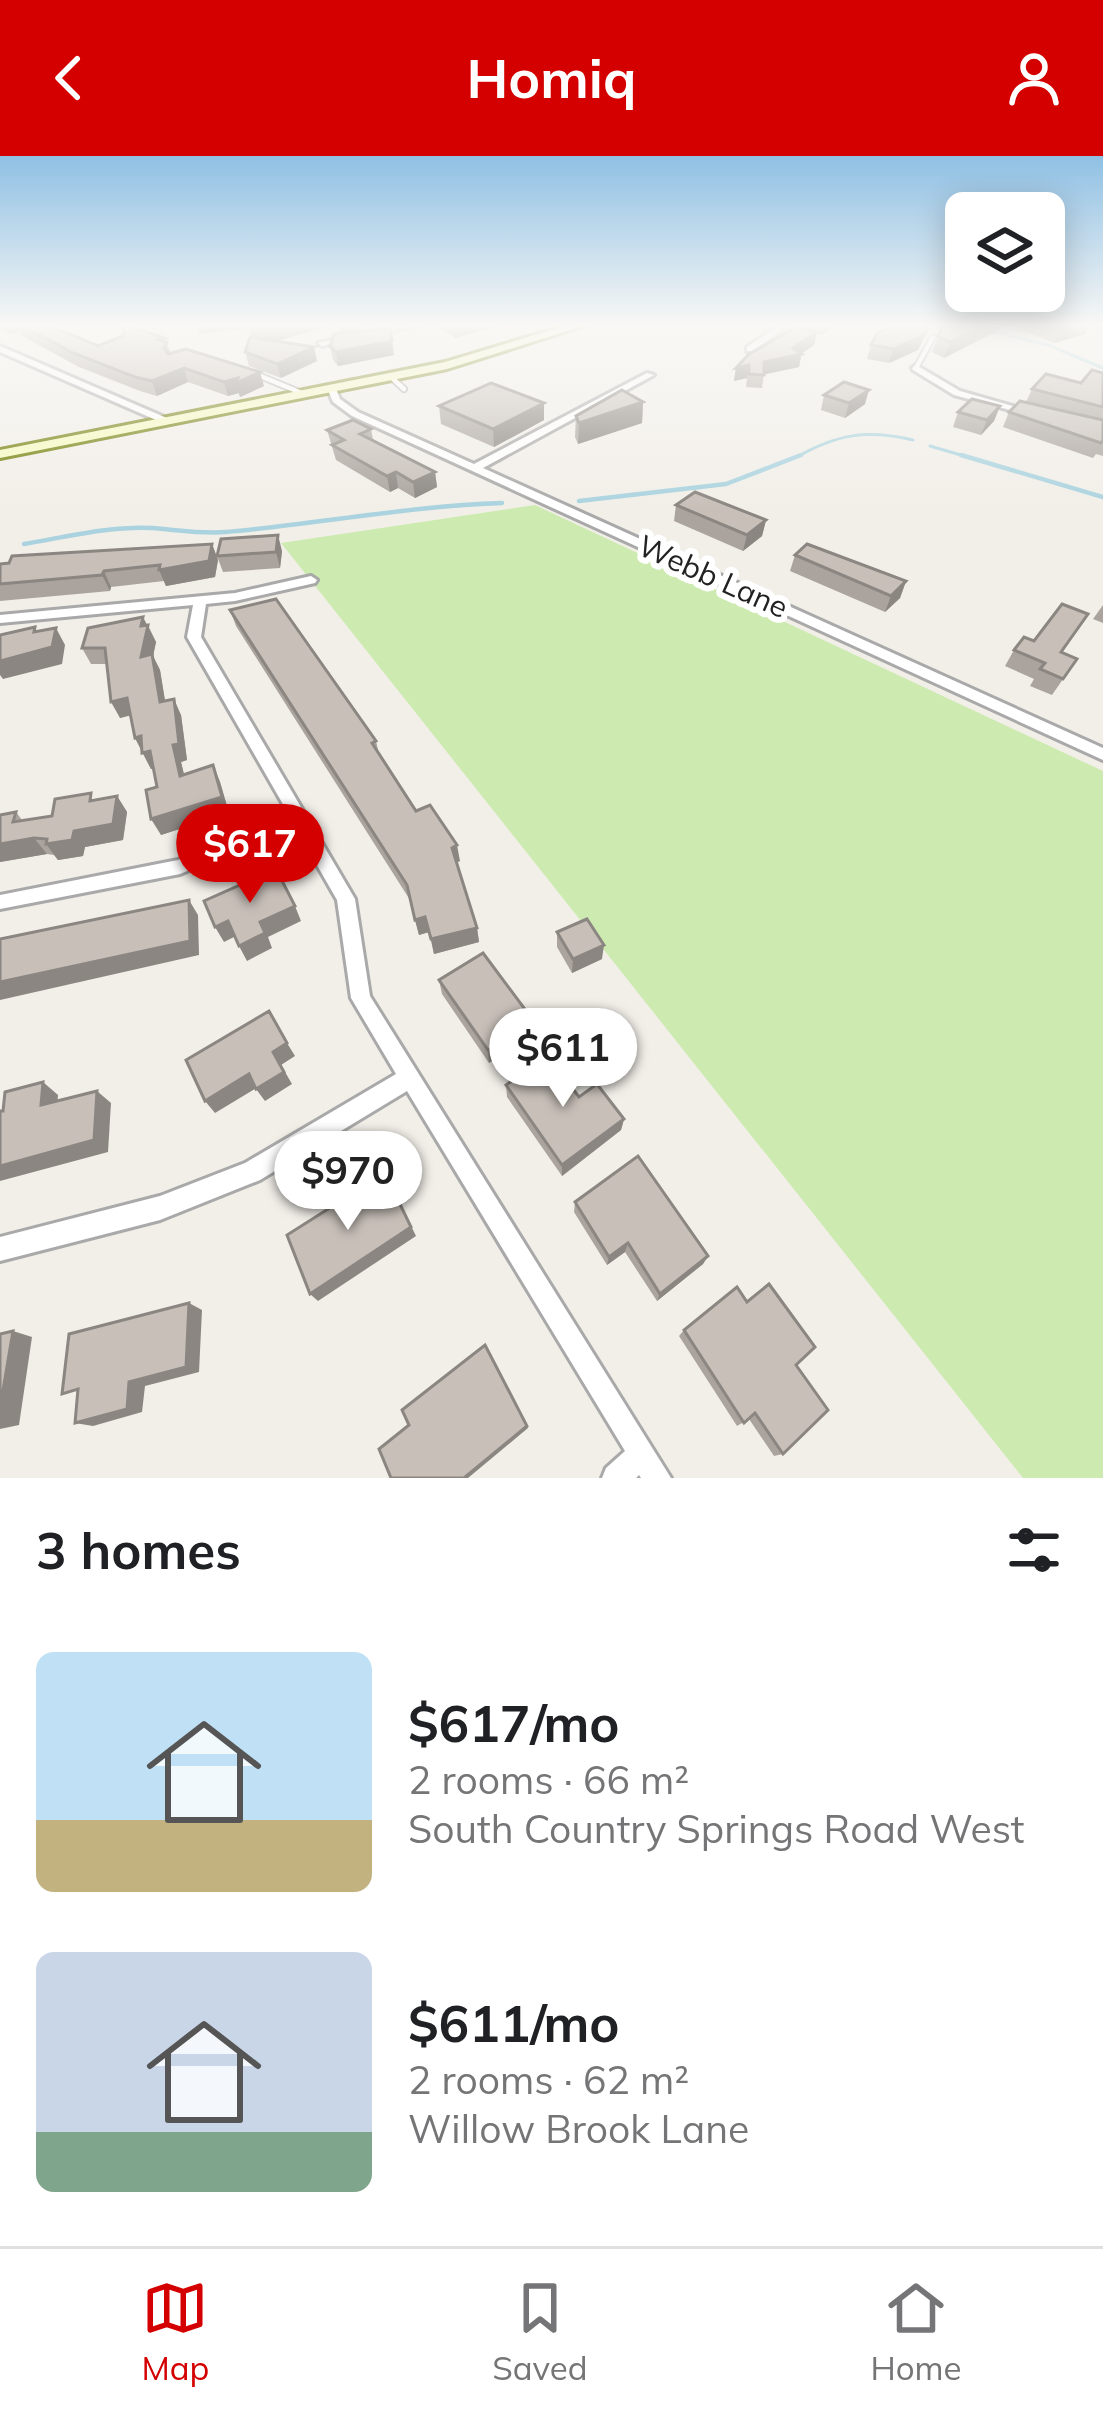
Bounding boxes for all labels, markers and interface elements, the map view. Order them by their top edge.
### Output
text: Homiq [467,44,636,112]
icon: back [36,45,102,111]
icon: person [1001,45,1067,111]
map controls [945,192,1065,312]
button: layers [945,192,1065,312]
street label: Webb Lane [633,526,794,626]
pin: $617 [179,804,321,906]
text: $617 [203,818,297,867]
pin: $611 [492,1008,634,1110]
text: $611 [516,1022,610,1071]
pin: $970 [277,1131,419,1233]
text: $970 [301,1145,395,1194]
icon: filters [1001,1517,1067,1583]
text: 3 homes [36,1518,241,1582]
text: $617/mo [408,1691,620,1755]
icon: home [132,1700,276,1844]
text: 2 rooms · 66 m² [408,1755,689,1804]
text: South Country Springs Road West [408,1804,1024,1853]
text: $611/mo [408,1991,620,2055]
icon: home [132,2000,276,2144]
text: 2 rooms · 62 m² [408,2055,689,2104]
text: Willow Brook Lane [408,2104,749,2153]
tab: Map [141,2275,209,2388]
tab: Saved [492,2275,588,2388]
tab: Home [870,2275,962,2388]

